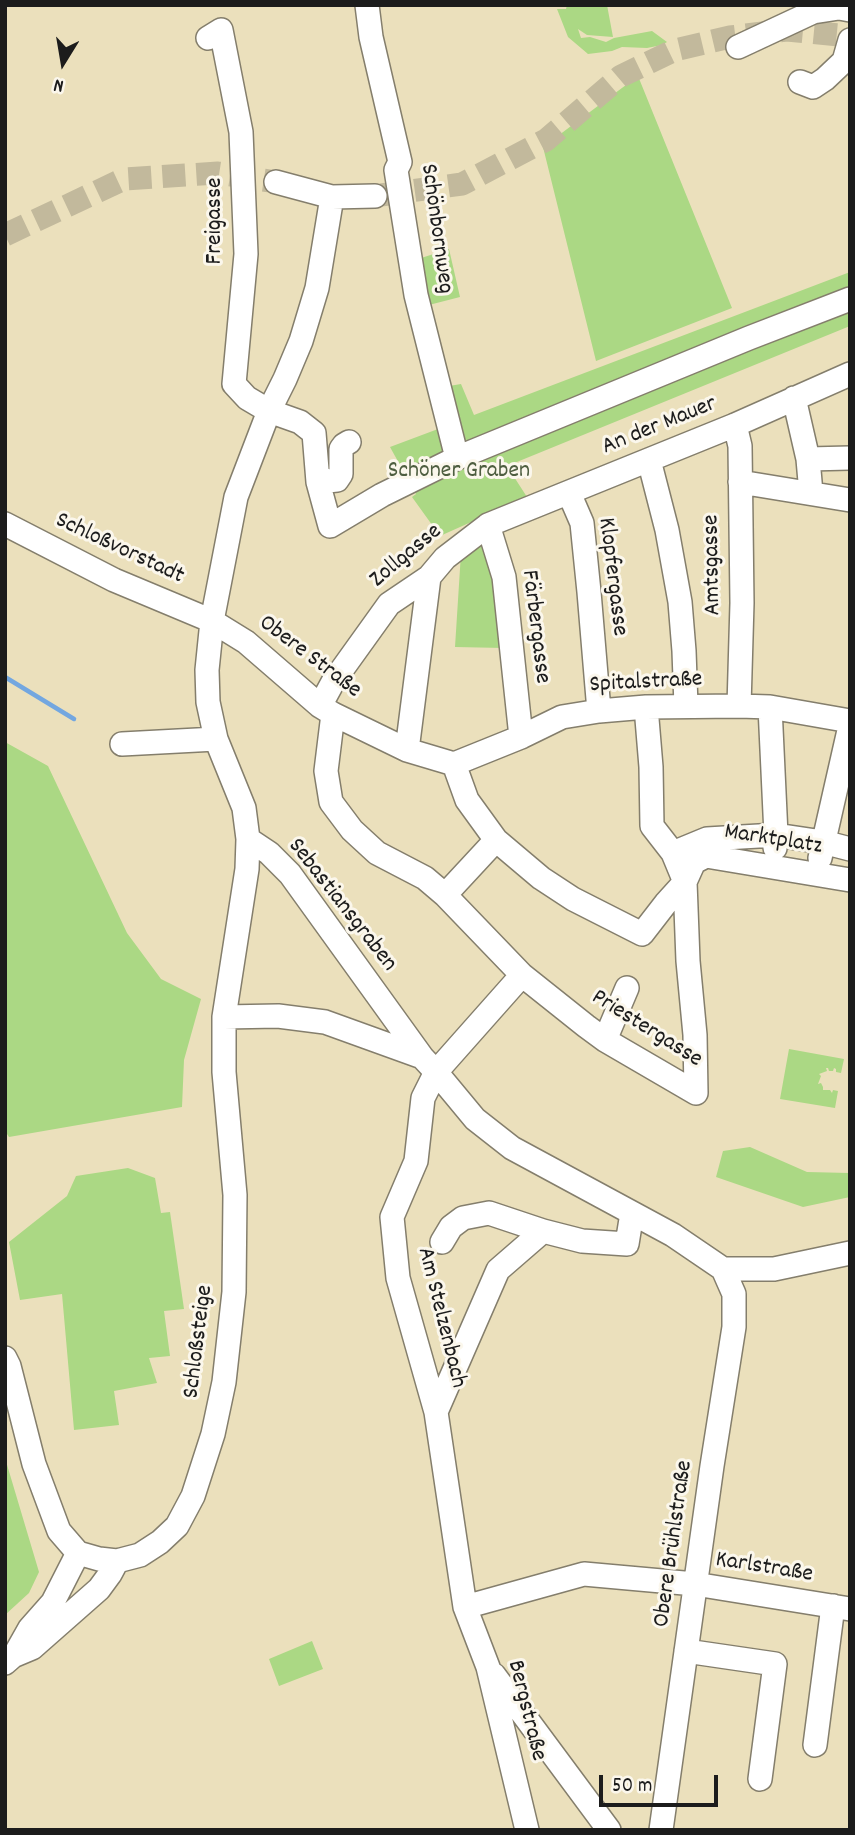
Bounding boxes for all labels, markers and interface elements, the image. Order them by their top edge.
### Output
north arrow [28,28,98,98]
text: N [52,70,66,98]
street label: Schönbornweg [412,162,458,296]
street label: Freigasse [203,177,231,265]
street label: An der Mauer [598,391,722,463]
park label: Schöner Graben [388,459,530,487]
street label: Schloßvorstadt [50,508,188,592]
street label: Amtsgasse [699,514,729,616]
street label: Klopfergasse [589,516,633,638]
street label: Zollgasse [365,519,449,595]
street label: Färbergasse [513,569,555,685]
street label: Obere Straße [252,610,366,706]
street label: Spitalstraße [589,667,703,701]
street label: Marktplatz [722,819,824,863]
street label: Sebastiansgraben [280,834,402,978]
street label: Priestergasse [585,984,707,1076]
street label: Am Stelzenbach [409,1245,471,1391]
street label: Schloßsteige [179,1284,221,1400]
street label: Obere Brühlstraße [649,1459,701,1629]
street label: Karlstraße [713,1547,815,1591]
street label: Bergstraße [499,1658,551,1764]
scale bar [603,1762,722,1806]
text: 50 m [612,1772,652,1802]

